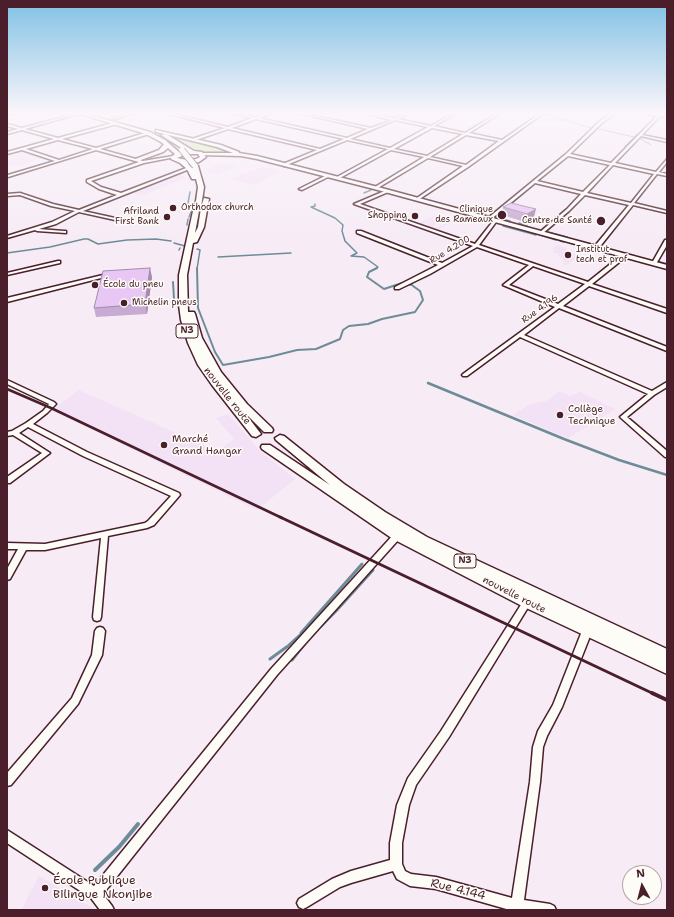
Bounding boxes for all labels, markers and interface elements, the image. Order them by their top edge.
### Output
marker: Orthodox church [168,203,178,213]
place label: Orthodox church [181,203,254,213]
place label: Clinique des Rameaux [435,205,493,226]
place label: Afriland First Bank [115,207,159,228]
marker: Clinique des Rameaux [496,209,508,221]
place label: Shopping [368,211,407,221]
marker: Shopping [410,211,420,221]
marker: Afriland First Bank [162,212,172,222]
marker: Centre de Santé [595,215,607,227]
place label: Centre de Santé [522,216,592,226]
street label: Rue 4.200 [428,234,472,266]
place label: Institut tech et prof [576,245,627,266]
marker: Institut tech et prof [563,250,573,260]
marker: École du pneu [90,280,100,290]
place label: École du pneu [103,280,163,290]
street label: Rue 4.196 [520,292,560,326]
marker: Michelin pneus [119,298,129,308]
place label: Michelin pneus [132,298,197,308]
road number: N3 [176,324,198,338]
street label: nouvelle route [201,365,253,427]
place label: Collège Technique [568,403,615,426]
marker: Collège Technique [555,410,565,420]
place label: Marché Grand Hangar [172,433,242,456]
marker: Marché Grand Hangar [159,440,169,450]
road number: N3 [454,554,476,568]
street label: nouvelle route [480,574,548,616]
north arrow [622,865,662,905]
text: N [635,866,646,882]
place label: École Publique Bilingue Nkonjibe [53,874,153,902]
street label: Rue 4.144 [429,876,487,904]
marker: École Publique Bilingue Nkonjibe [40,883,50,893]

